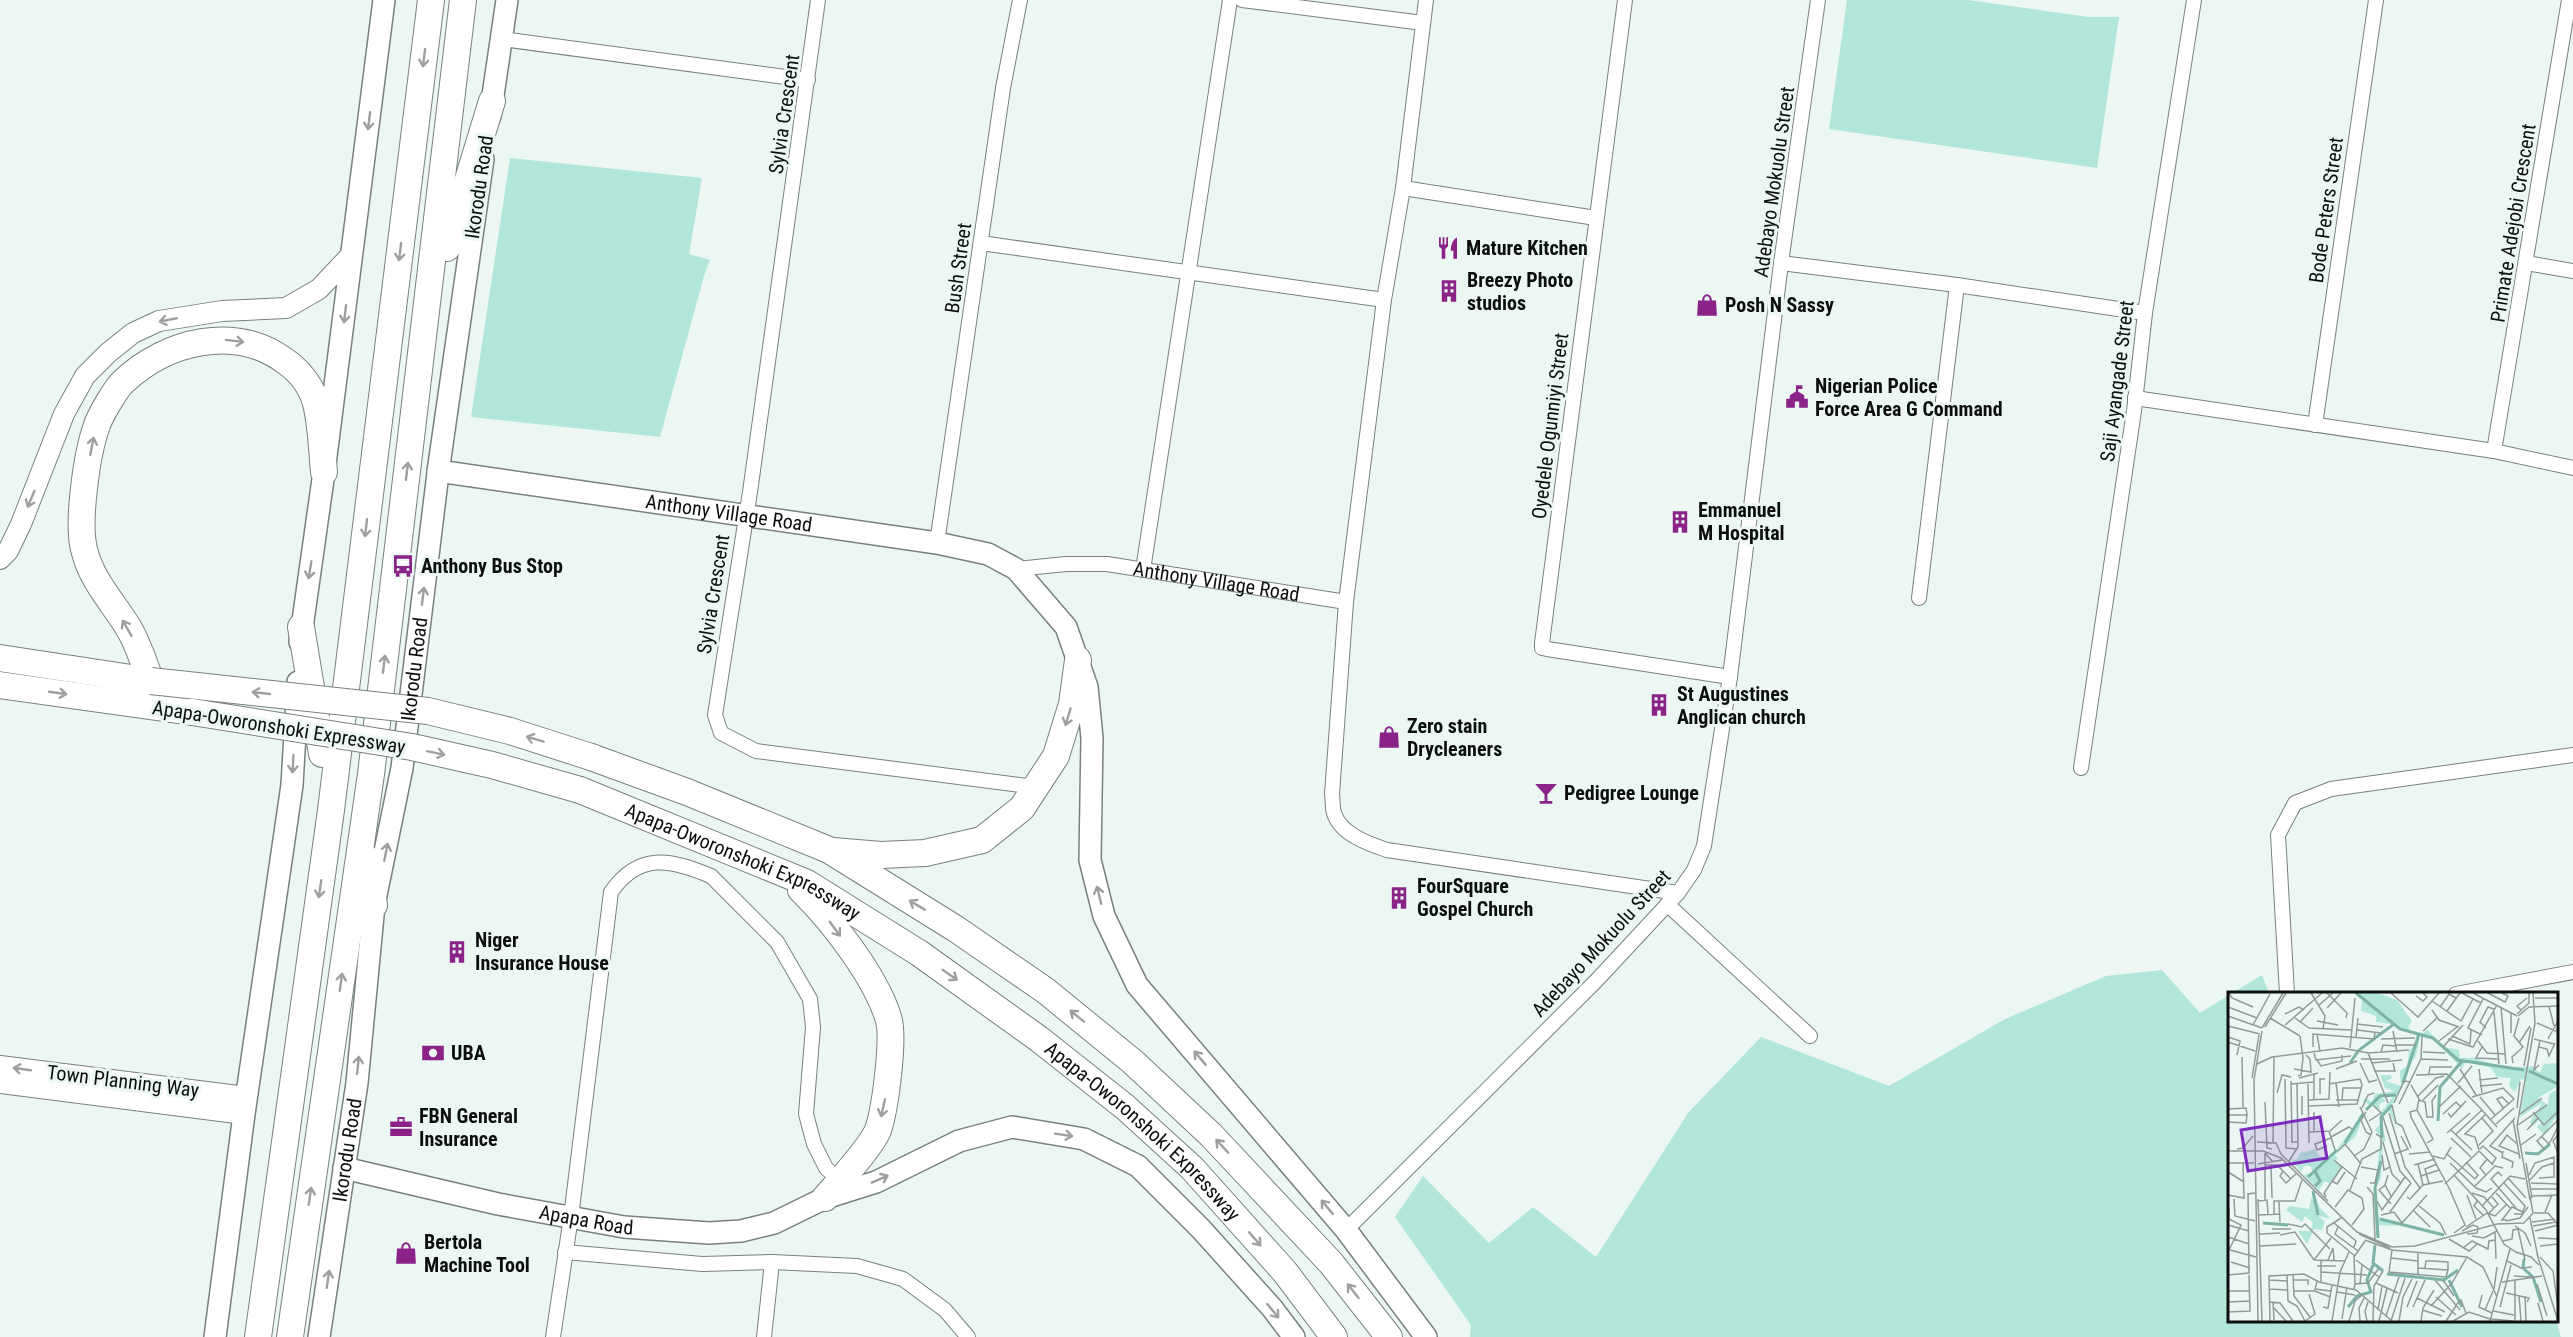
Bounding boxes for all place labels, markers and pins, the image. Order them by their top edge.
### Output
restaurant icon: Mature Kitchen [1435,235,1461,261]
place label: Mature Kitchen [1466,236,1588,260]
place label: Breezy Photo studios [1467,268,1573,315]
building icon: Breezy Photo studios [1436,278,1462,304]
shop icon: Posh N Sassy [1694,292,1720,318]
place label: Posh N Sassy [1725,293,1834,317]
place label: Nigerian Police Force Area G Command [1815,374,2003,421]
public building icon: Nigerian Police Force Area G Command [1784,384,1810,410]
place label: Emmanuel M Hospital [1698,498,1785,545]
building icon: Emmanuel M Hospital [1667,509,1693,535]
bus stop icon: Anthony Bus Stop [390,553,416,579]
place label: Anthony Bus Stop [421,554,563,578]
place label: St Augustines Anglican church [1677,682,1806,729]
building icon: St Augustines Anglican church [1646,692,1672,718]
place label: Zero stain Drycleaners [1407,714,1502,761]
shop icon: Zero stain Drycleaners [1376,724,1402,750]
bar icon: Pedigree Lounge [1533,780,1559,806]
place label: Pedigree Lounge [1564,781,1699,805]
place label: FourSquare Gospel Church [1417,874,1533,921]
building icon: FourSquare Gospel Church [1386,885,1412,911]
place label: Niger Insurance House [475,928,609,975]
building icon: Niger Insurance House [444,939,470,965]
bank icon: UBA [420,1040,446,1066]
place label: UBA [451,1041,486,1065]
place label: FBN General Insurance [419,1104,518,1151]
office icon: FBN General Insurance [388,1114,414,1140]
place label: Bertola Machine Tool [424,1230,530,1277]
shop icon: Bertola Machine Tool [393,1240,419,1266]

